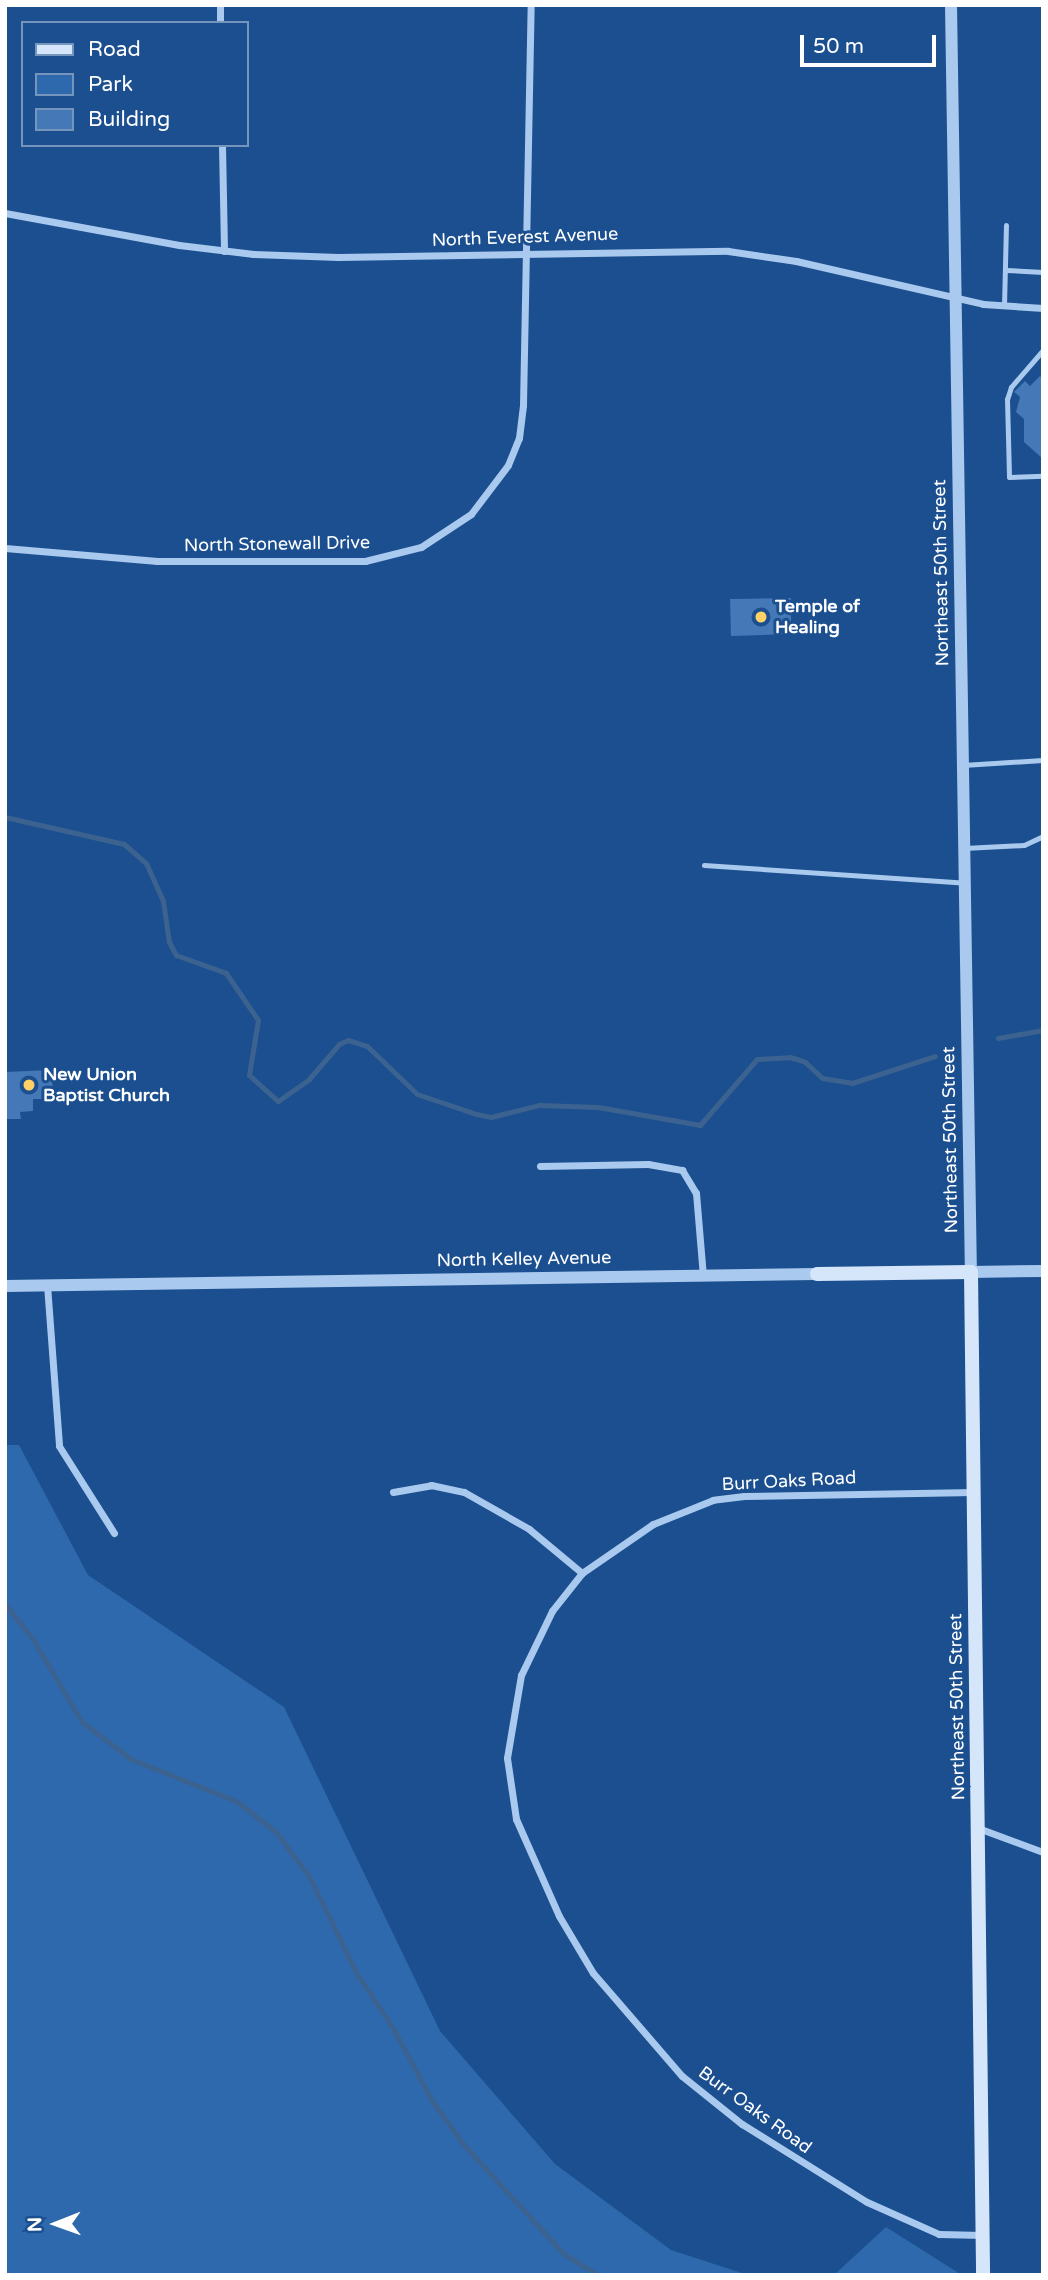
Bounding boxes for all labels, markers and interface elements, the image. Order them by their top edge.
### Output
legend [21,21,248,147]
scale bar [803,21,940,65]
text: 50 m [813,34,864,59]
text: Road [88,37,141,62]
text: Park [88,72,133,97]
text: Building [88,107,170,132]
street label: North Everest Avenue [431,223,619,251]
street label: Northeast 50th Street [929,479,953,667]
street label: North Stonewall Drive [184,532,370,556]
place label: Temple of Healing [775,596,860,638]
marker: Temple of Healing [753,609,769,625]
street label: Northeast 50th Street [938,1046,962,1234]
place label: New Union Baptist Church [43,1064,170,1106]
marker: New Union Baptist Church [21,1077,37,1093]
street label: North Kelley Avenue [437,1247,611,1271]
street label: Burr Oaks Road [721,1467,857,1495]
street label: Northeast 50th Street [945,1613,969,1801]
street label: Burr Oaks Road [694,2062,816,2158]
north arrow [21,2189,91,2259]
text: N [24,2217,46,2232]

